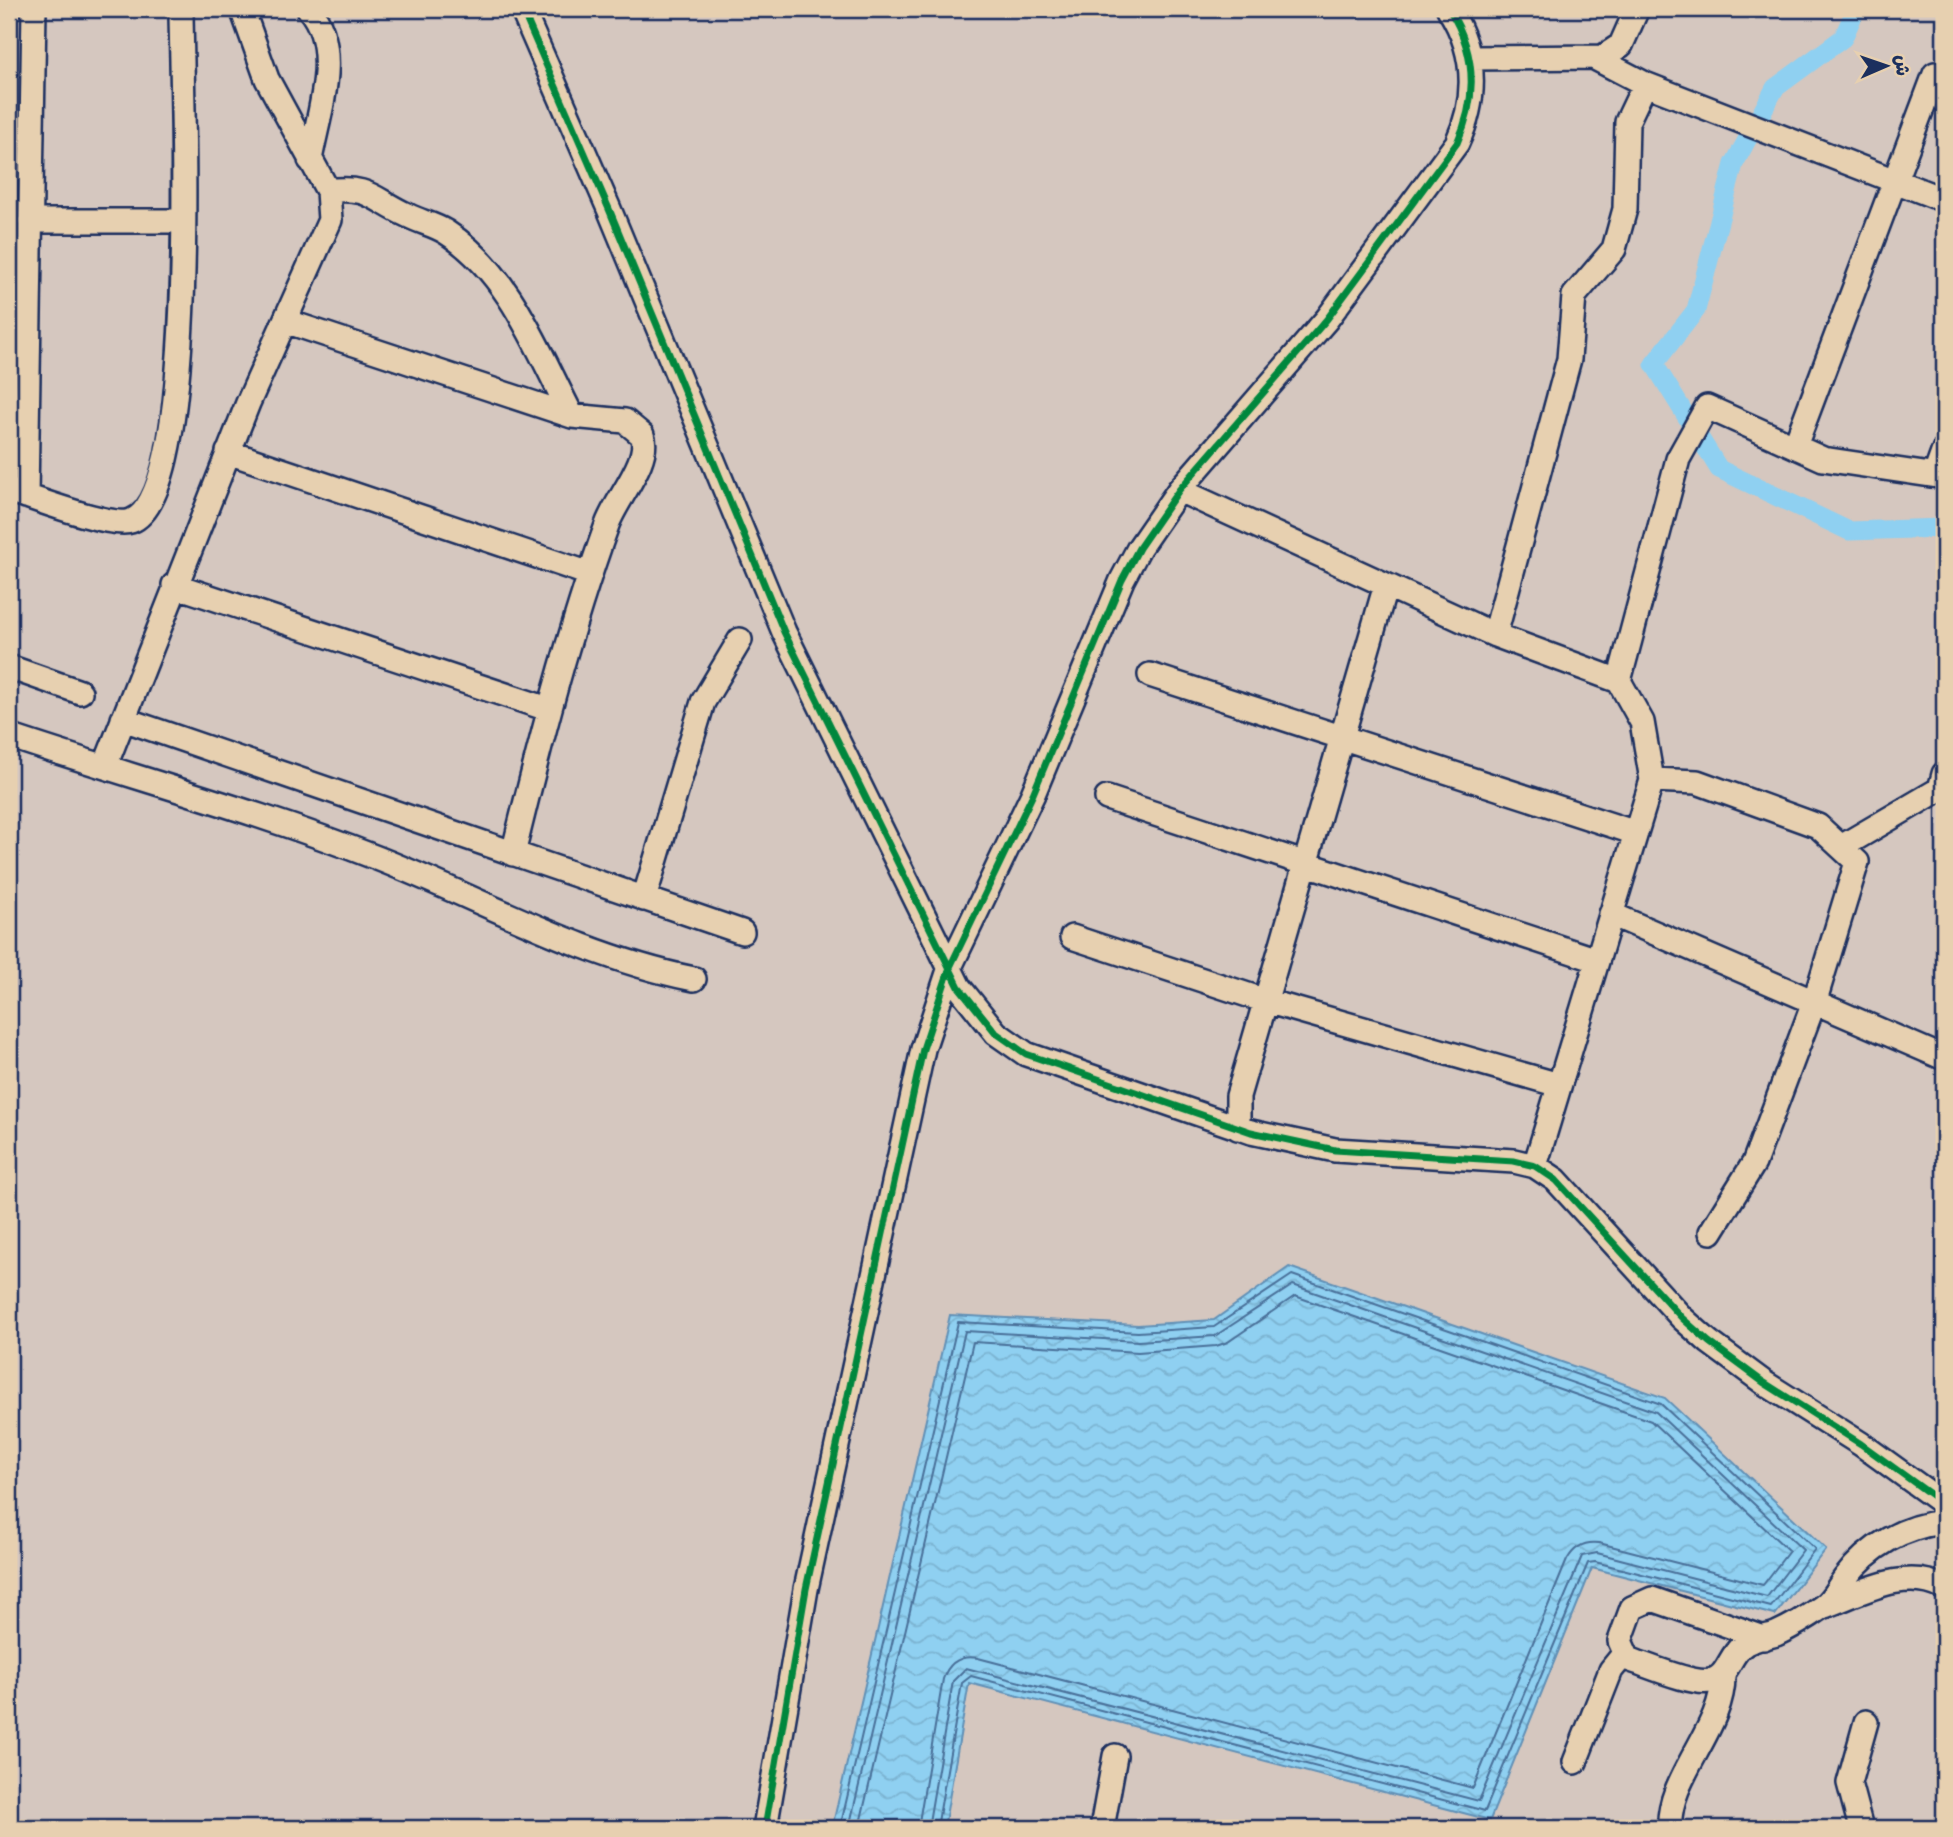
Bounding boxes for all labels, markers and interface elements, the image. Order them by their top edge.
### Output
north arrow [1852,32,1922,102]
text: ش [1891,55,1916,76]

